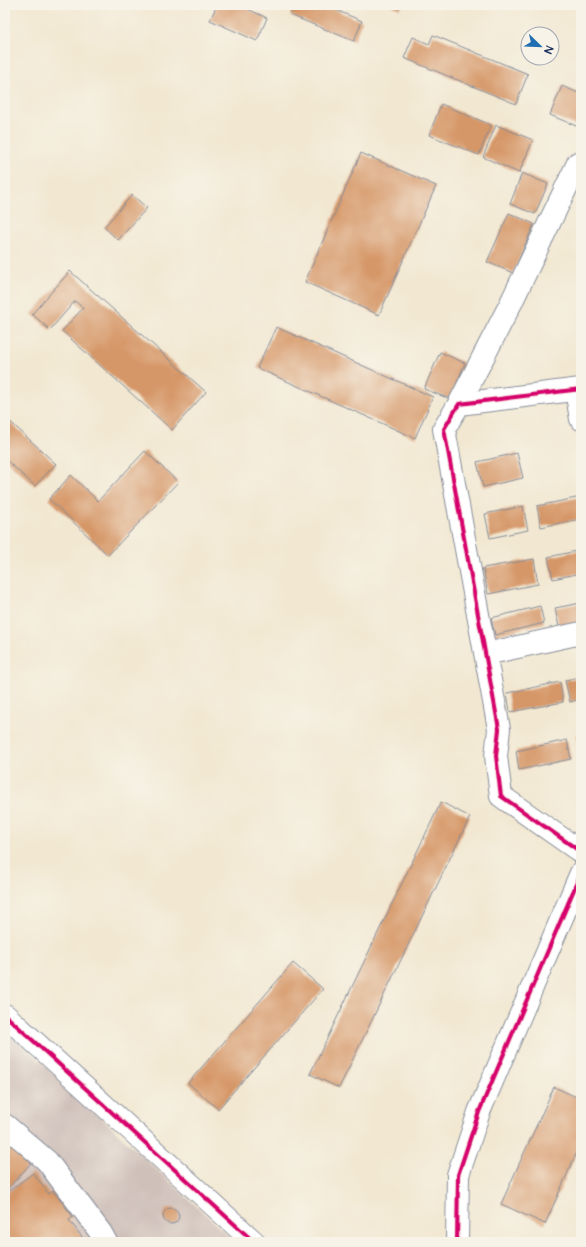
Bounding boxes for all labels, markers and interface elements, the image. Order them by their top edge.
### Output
north arrow [520,26,560,66]
text: N [540,44,557,56]

